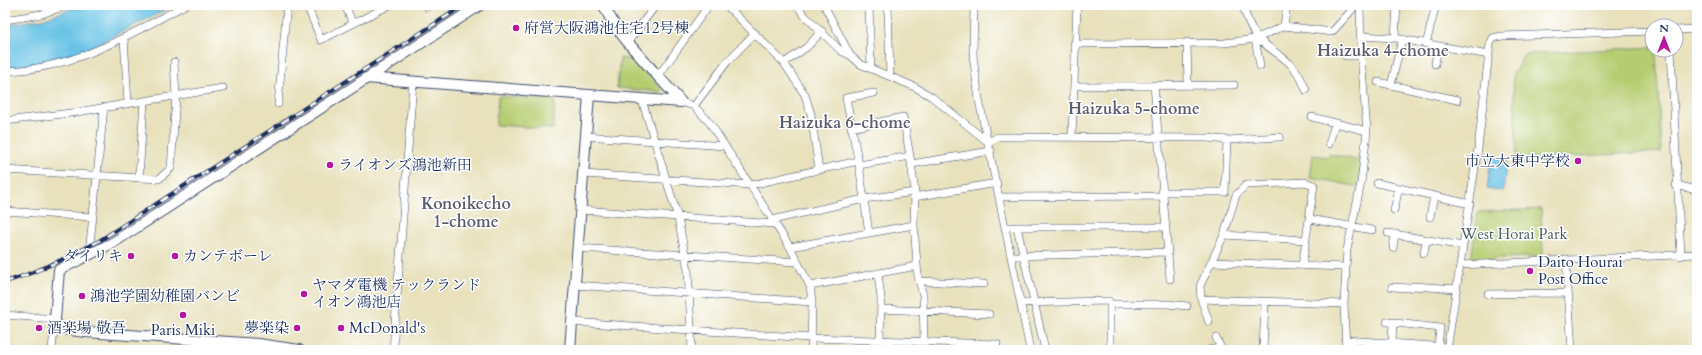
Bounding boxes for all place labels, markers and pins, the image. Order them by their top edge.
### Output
place label: 府営大阪鴻池住宅12号棟 [524,18,689,38]
marker: 府営大阪鴻池住宅12号棟 [511,23,521,33]
place label: 市立大東中学校 [1465,151,1570,171]
place label: ライオンズ鴻池新田 [338,155,472,175]
marker: 市立大東中学校 [1573,156,1583,166]
marker: ライオンズ鴻池新田 [325,160,335,170]
place label: ダイリキ [63,246,123,266]
place label: カンテボーレ [183,246,273,266]
marker: ダイリキ [126,251,136,261]
marker: カンテボーレ [170,251,180,261]
place label: Daito Hourai Post Office [1538,252,1623,289]
marker: Daito Hourai Post Office [1525,266,1535,276]
place label: ヤマダ電機 テックランド イオン鴻池店 [312,275,481,312]
place label: 鴻池学園幼稚園バンビ [90,286,240,306]
marker: ヤマダ電機 テックランド イオン鴻池店 [299,289,309,299]
marker: 鴻池学園幼稚園バンビ [77,291,87,301]
marker: Paris Miki [178,310,188,320]
place label: 酒楽場 敬吾 [47,318,126,338]
place label: 夢楽染 [244,318,289,338]
place label: McDonald's [349,318,426,338]
place label: Paris Miki [151,320,215,340]
marker: 酒楽場 敬吾 [34,323,44,333]
marker: 夢楽染 [292,323,302,333]
marker: McDonald's [336,323,346,333]

